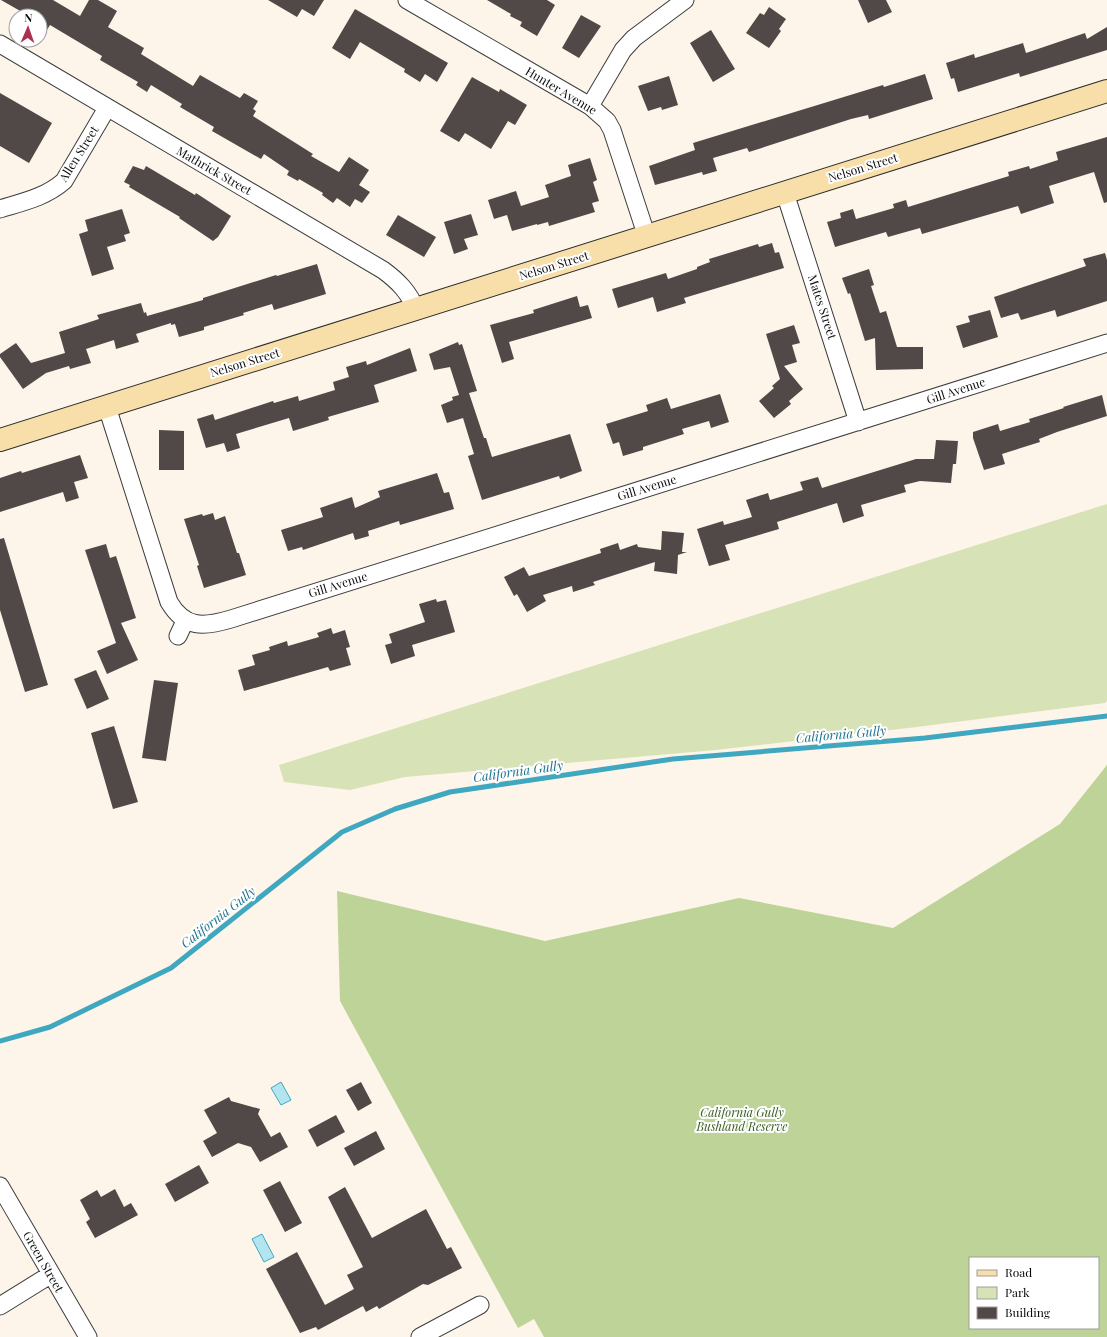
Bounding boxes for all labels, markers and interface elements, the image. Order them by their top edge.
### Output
north arrow [8,8,48,48]
text: N [24,10,33,25]
street label: Hunter Avenue [523,63,600,118]
street label: Allen Street [54,122,102,185]
street label: Mathrick Street [174,142,256,198]
street label: Nelson Street [826,149,900,185]
street label: Nelson Street [517,247,591,283]
street label: Mates Street [805,272,841,342]
street label: Nelson Street [208,344,282,380]
street label: Gill Avenue [924,373,987,407]
street label: Gill Avenue [615,470,678,504]
street label: Gill Avenue [306,567,369,601]
water label: California Gully [795,721,887,746]
water label: California Gully [472,756,564,785]
water label: California Gully [177,882,259,951]
park label: California Gully Bushland Reserve [696,1104,788,1134]
street label: Green Street [20,1228,68,1296]
legend [969,1257,1099,1329]
text: Road [1005,1264,1032,1280]
text: Park [1005,1284,1030,1300]
text: Building [1005,1304,1051,1320]

